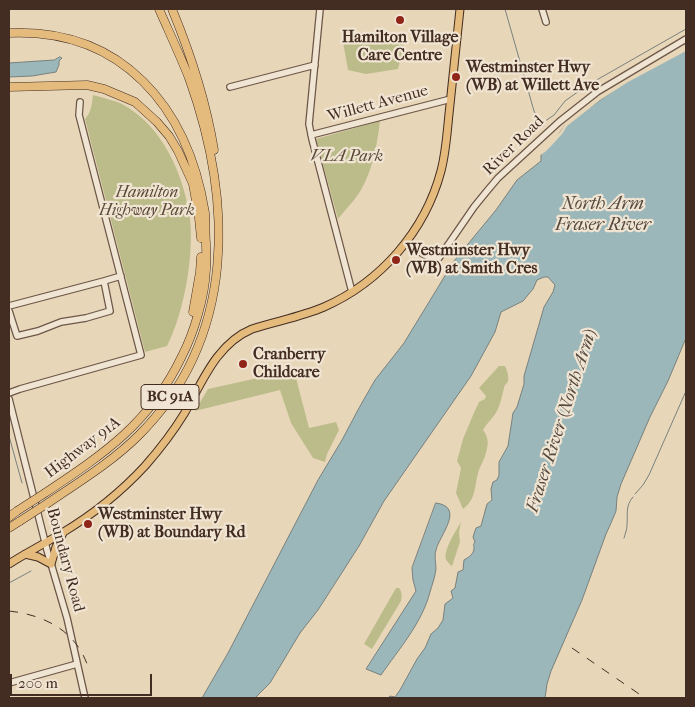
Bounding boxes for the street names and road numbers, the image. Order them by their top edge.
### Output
street label: Willett Avenue [326,81,430,127]
street label: River Road [479,112,549,180]
road number: BC 91A [141,384,199,410]
street label: Highway 91A [41,413,125,483]
street label: Boundary Road [42,506,88,614]

